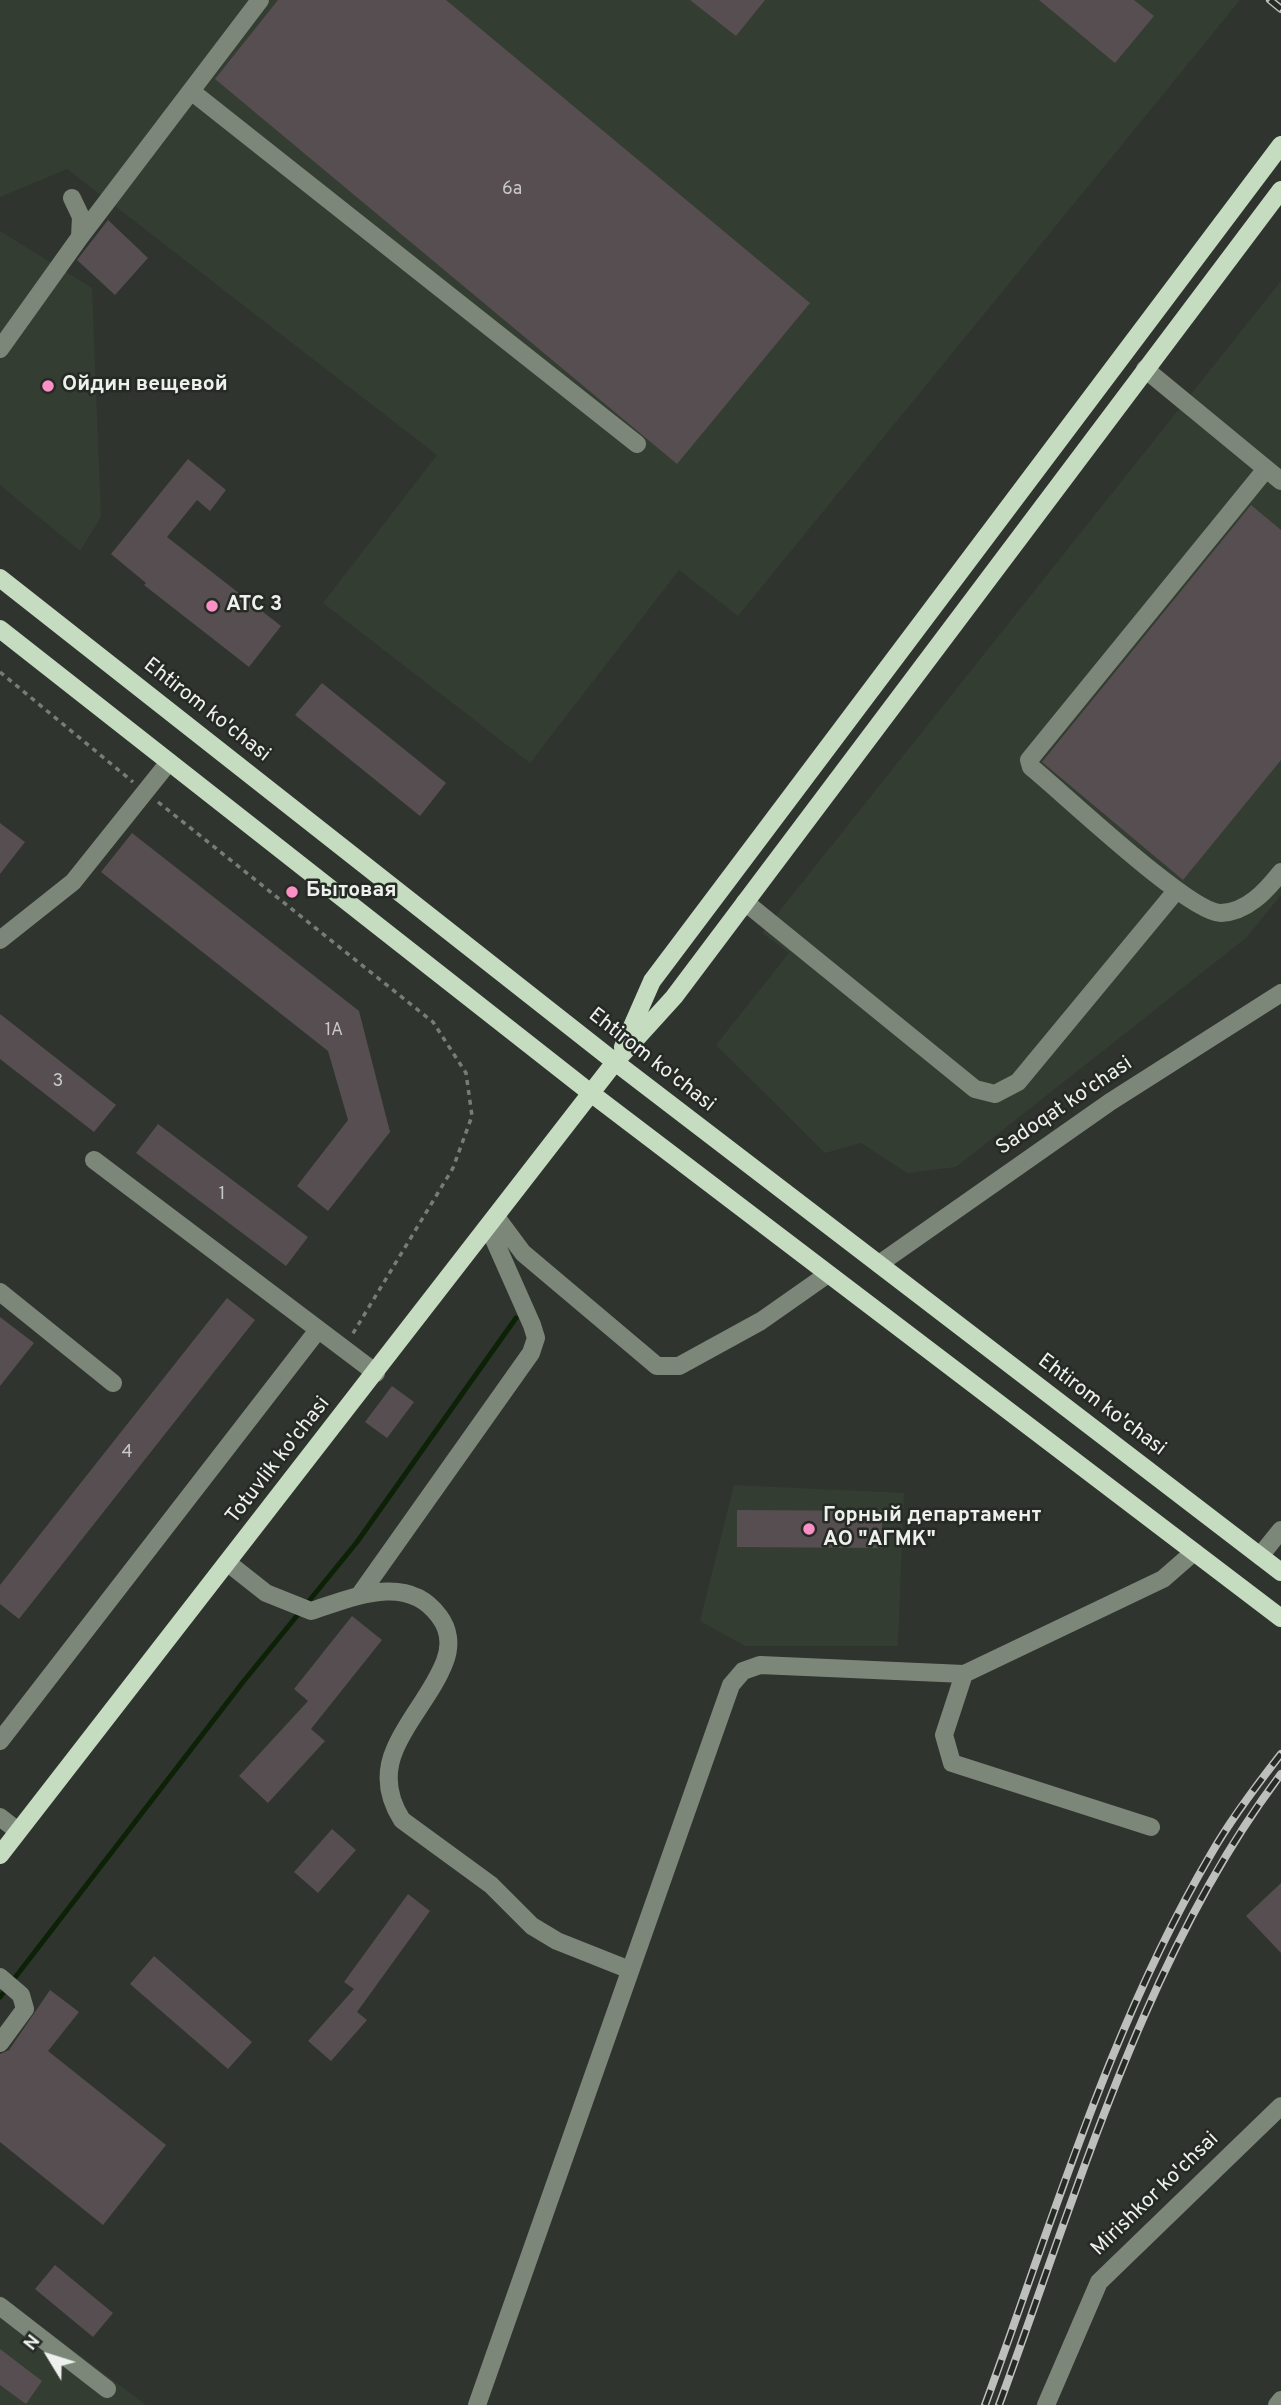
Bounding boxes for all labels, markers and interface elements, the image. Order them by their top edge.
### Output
house number: 6а [502,179,522,201]
place label: Ойдин вещевой [62,373,228,399]
marker: Ойдин вещевой [40,378,56,394]
place label: АТС 3 [226,593,282,619]
marker: АТС 3 [204,598,220,614]
street label: Ehtirom ko'chasi [137,654,275,768]
place label: Бытовая [306,879,397,905]
marker: Бытовая [284,884,300,900]
street label: Ehtirom ko'chasi [582,1004,720,1118]
house number: 1А [325,1020,343,1042]
street label: Sadoqat ko'chasi [992,1052,1138,1162]
house number: 3 [53,1071,63,1093]
house number: 1 [219,1184,225,1206]
street label: Ehtirom ko'chasi [1032,1350,1170,1462]
street label: Totuvlik ko'chasi [222,1392,336,1530]
house number: 4 [121,1442,133,1464]
place label: Горный департамент АО "АГМК" [823,1504,1041,1554]
marker: Горный департамент АО "АГМК" [801,1521,817,1537]
street label: Mirishkor ko'chsai [1087,2128,1225,2262]
north arrow [14,2321,84,2391]
text: N [19,2330,46,2356]

